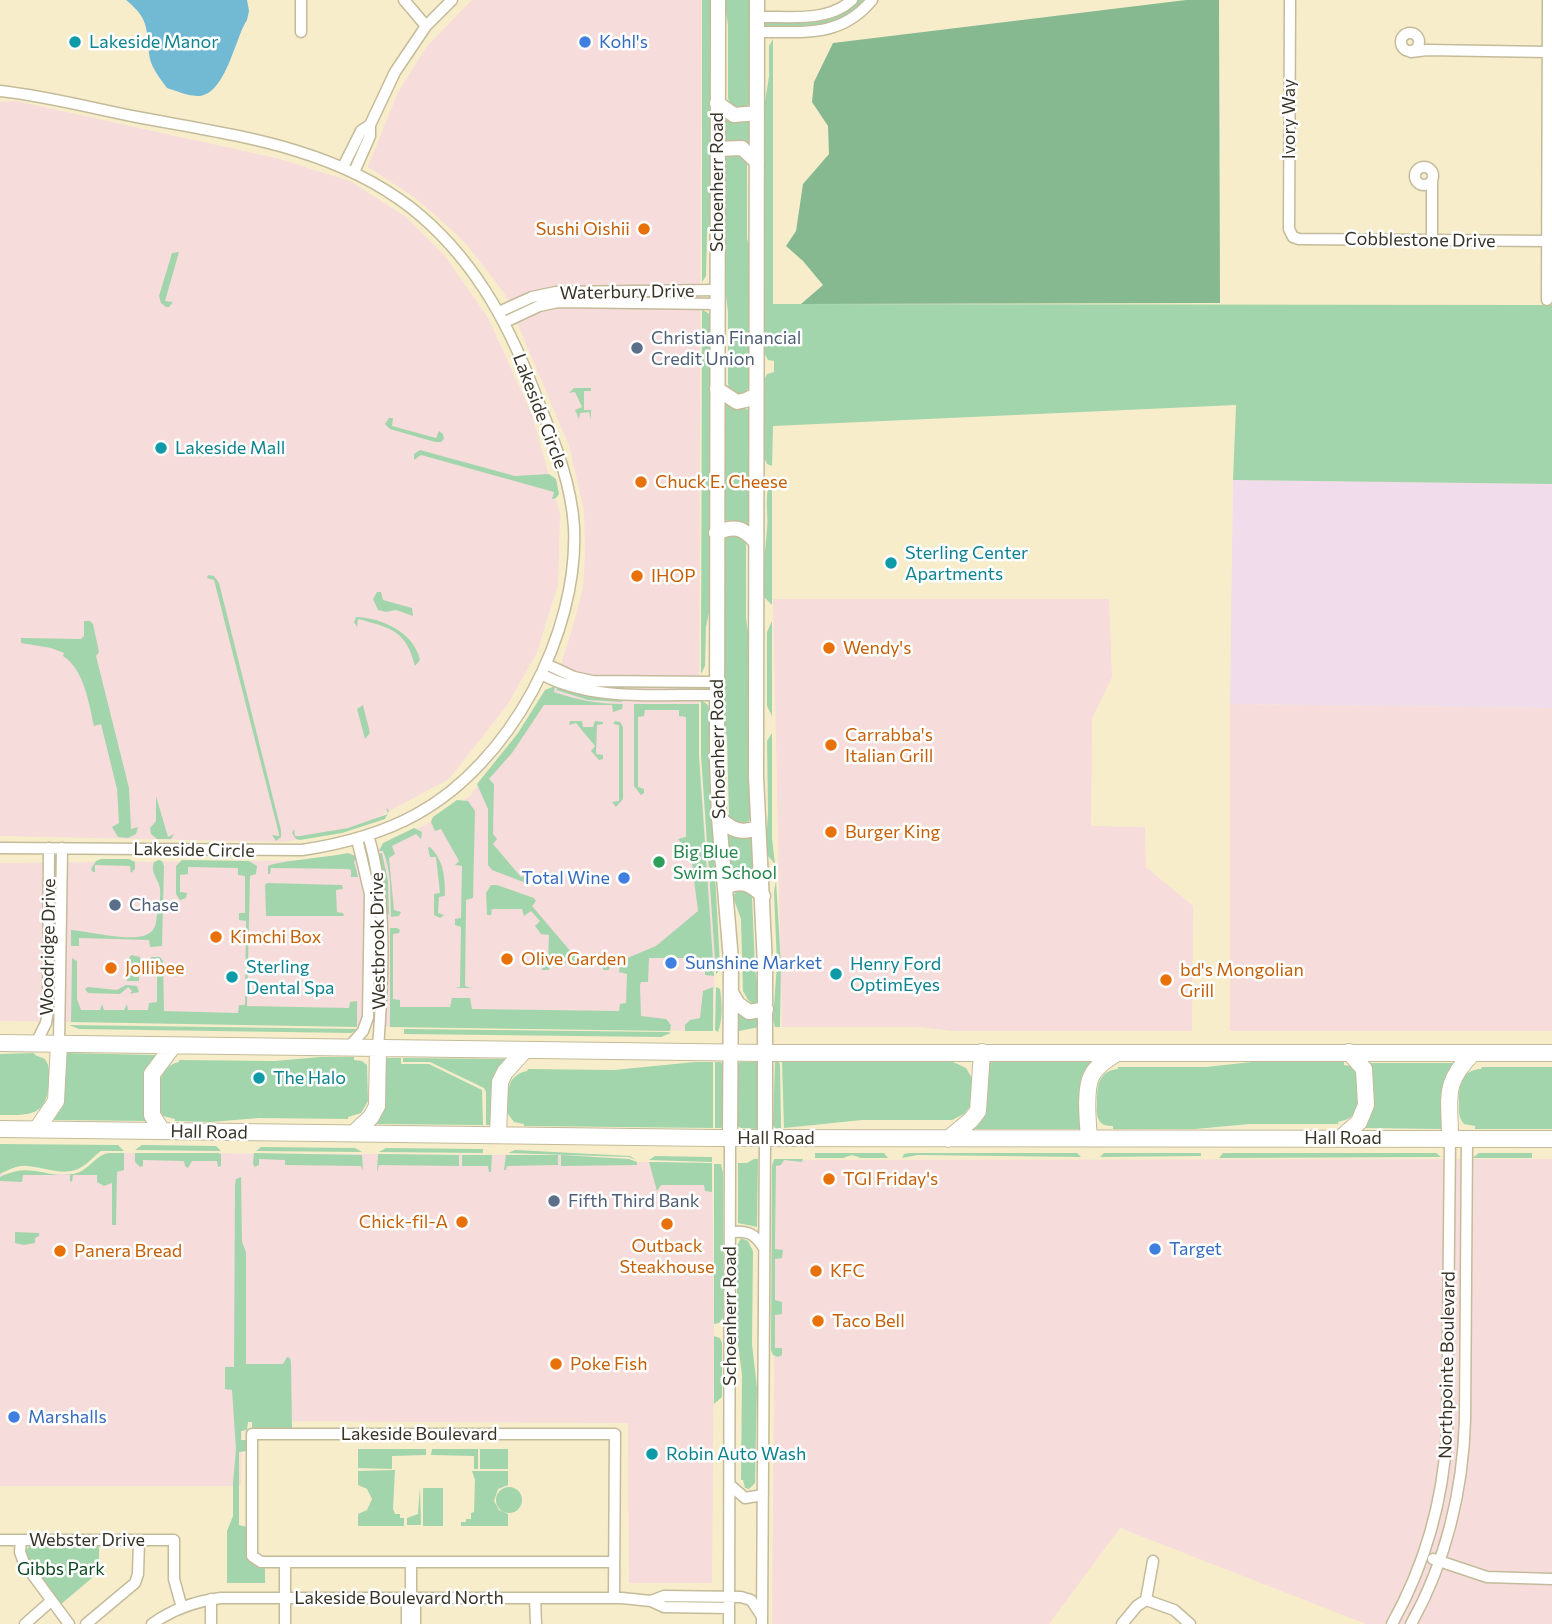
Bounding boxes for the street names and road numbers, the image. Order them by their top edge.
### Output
street label: Ivory Way [1278,79,1300,159]
street label: Schoenherr Road [706,112,728,252]
street label: Cobblestone Drive [1344,228,1496,252]
street label: Waterbury Drive [559,280,695,304]
street label: Lakeside Circle [508,350,572,472]
street label: Schoenherr Road [706,679,730,819]
street label: Lakeside Circle [133,838,255,862]
street label: Westbrook Drive [366,872,390,1010]
street label: Woodridge Drive [36,878,60,1016]
street label: Hall Road [170,1121,248,1143]
street label: Hall Road [737,1127,815,1149]
street label: Hall Road [1304,1127,1382,1149]
street label: Schoenherr Road [719,1246,741,1386]
street label: Northpointe Boulevard [1435,1271,1459,1459]
street label: Lakeside Boulevard [341,1423,497,1445]
street label: Webster Drive [29,1529,145,1551]
street label: Lakeside Boulevard North [294,1587,504,1609]

